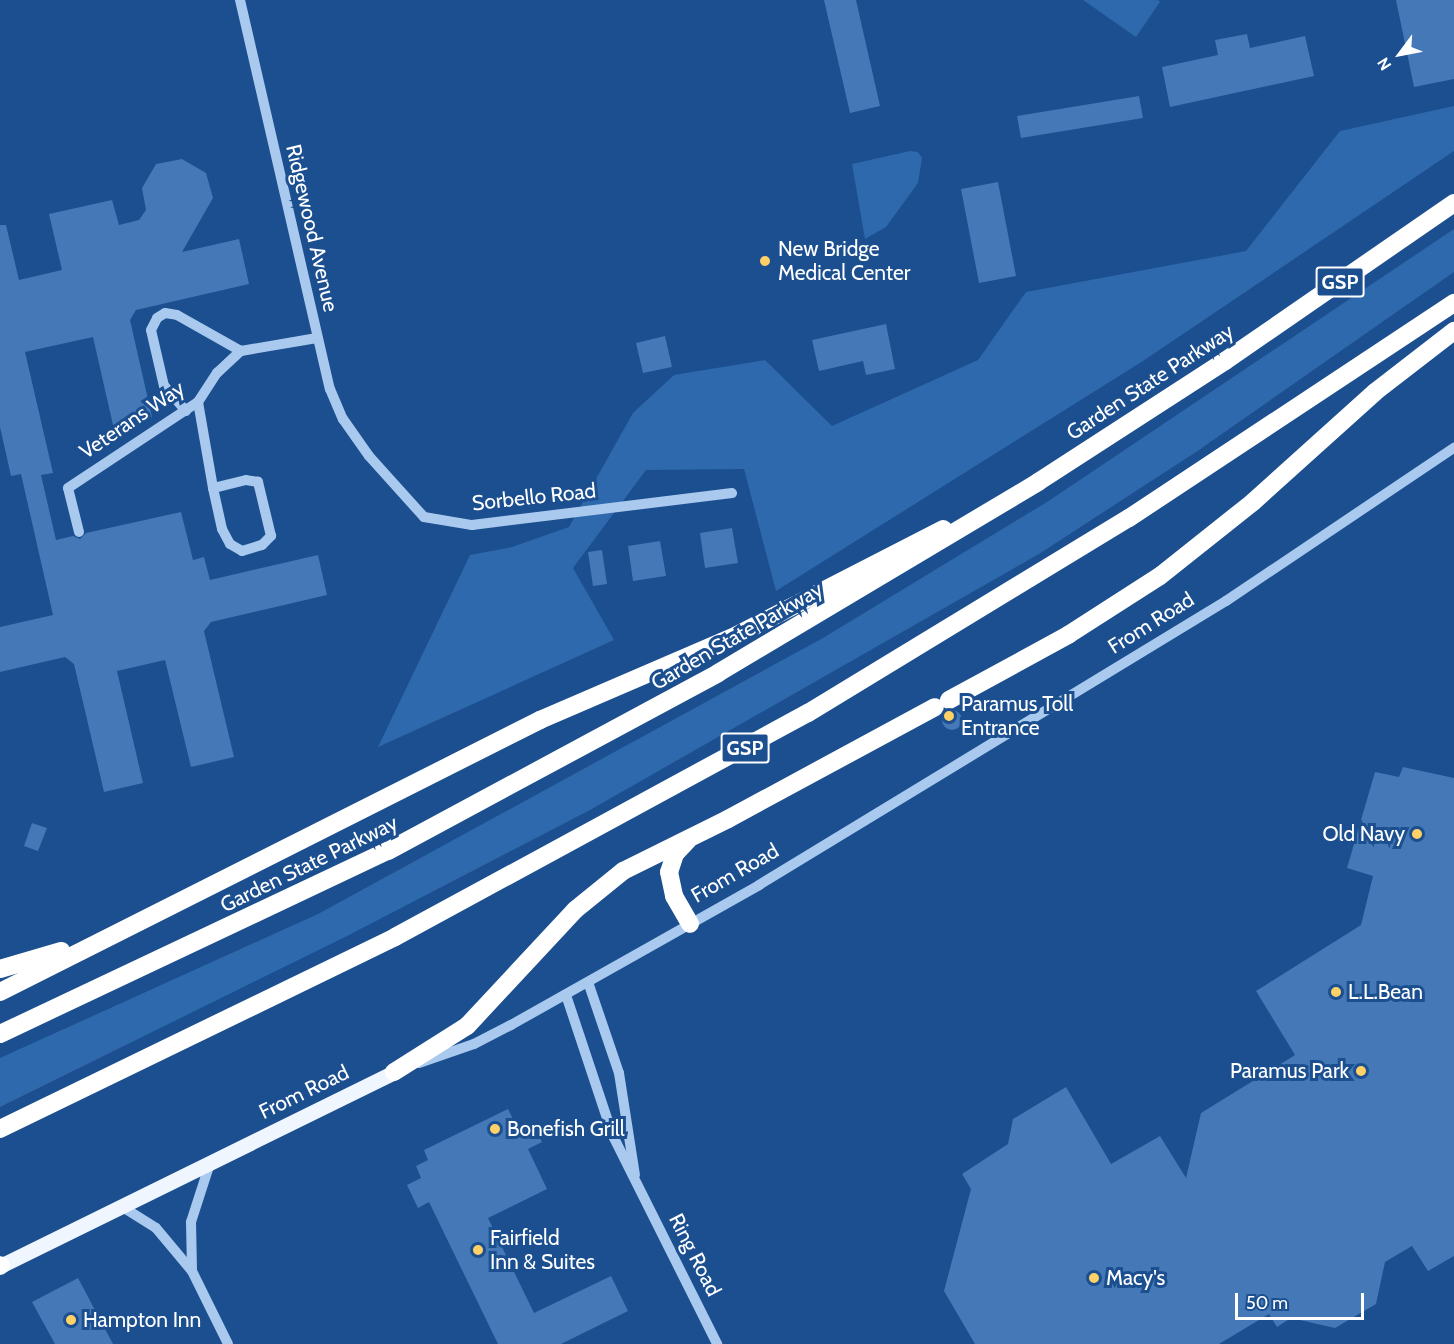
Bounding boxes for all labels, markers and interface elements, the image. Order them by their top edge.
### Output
north arrow [1370,24,1430,84]
text: N [1373,54,1395,74]
street label: Ridgewood Avenue [280,142,344,314]
place label: New Bridge Medical Center [778,236,910,286]
marker: New Bridge Medical Center [756,252,774,270]
road number: GSP [1314,265,1366,299]
street label: Garden State Parkway [1062,319,1238,445]
street label: Veterans Way [75,376,189,464]
street label: Sorbello Road [471,478,597,516]
street label: Garden State Parkway [647,577,827,695]
street label: From Road [1103,587,1199,659]
place label: Paramus Toll Entrance [961,691,1073,741]
marker: Paramus Toll Entrance [942,709,956,723]
road number: GSP [720,731,771,765]
street label: Garden State Parkway [216,810,402,918]
place label: Old Navy [1323,821,1405,847]
marker: Old Navy [1410,827,1424,841]
street label: From Road [687,838,783,908]
place label: L.L.Bean [1348,979,1423,1005]
marker: L.L.Bean [1329,985,1343,999]
place label: Paramus Park [1230,1058,1349,1084]
street label: From Road [255,1059,353,1125]
marker: Paramus Park [1354,1064,1368,1078]
place label: Bonefish Grill [507,1116,625,1142]
marker: Bonefish Grill [488,1122,502,1136]
street label: Ring Road [663,1209,727,1301]
place label: Fairfield Inn & Suites [490,1225,595,1275]
marker: Fairfield Inn & Suites [471,1243,485,1257]
place label: Macy's [1106,1265,1165,1291]
marker: Macy's [1087,1271,1101,1285]
scale bar [1238,1281,1367,1319]
text: 50 m [1246,1292,1288,1314]
place label: Hampton Inn [83,1307,201,1333]
marker: Hampton Inn [64,1313,78,1327]

